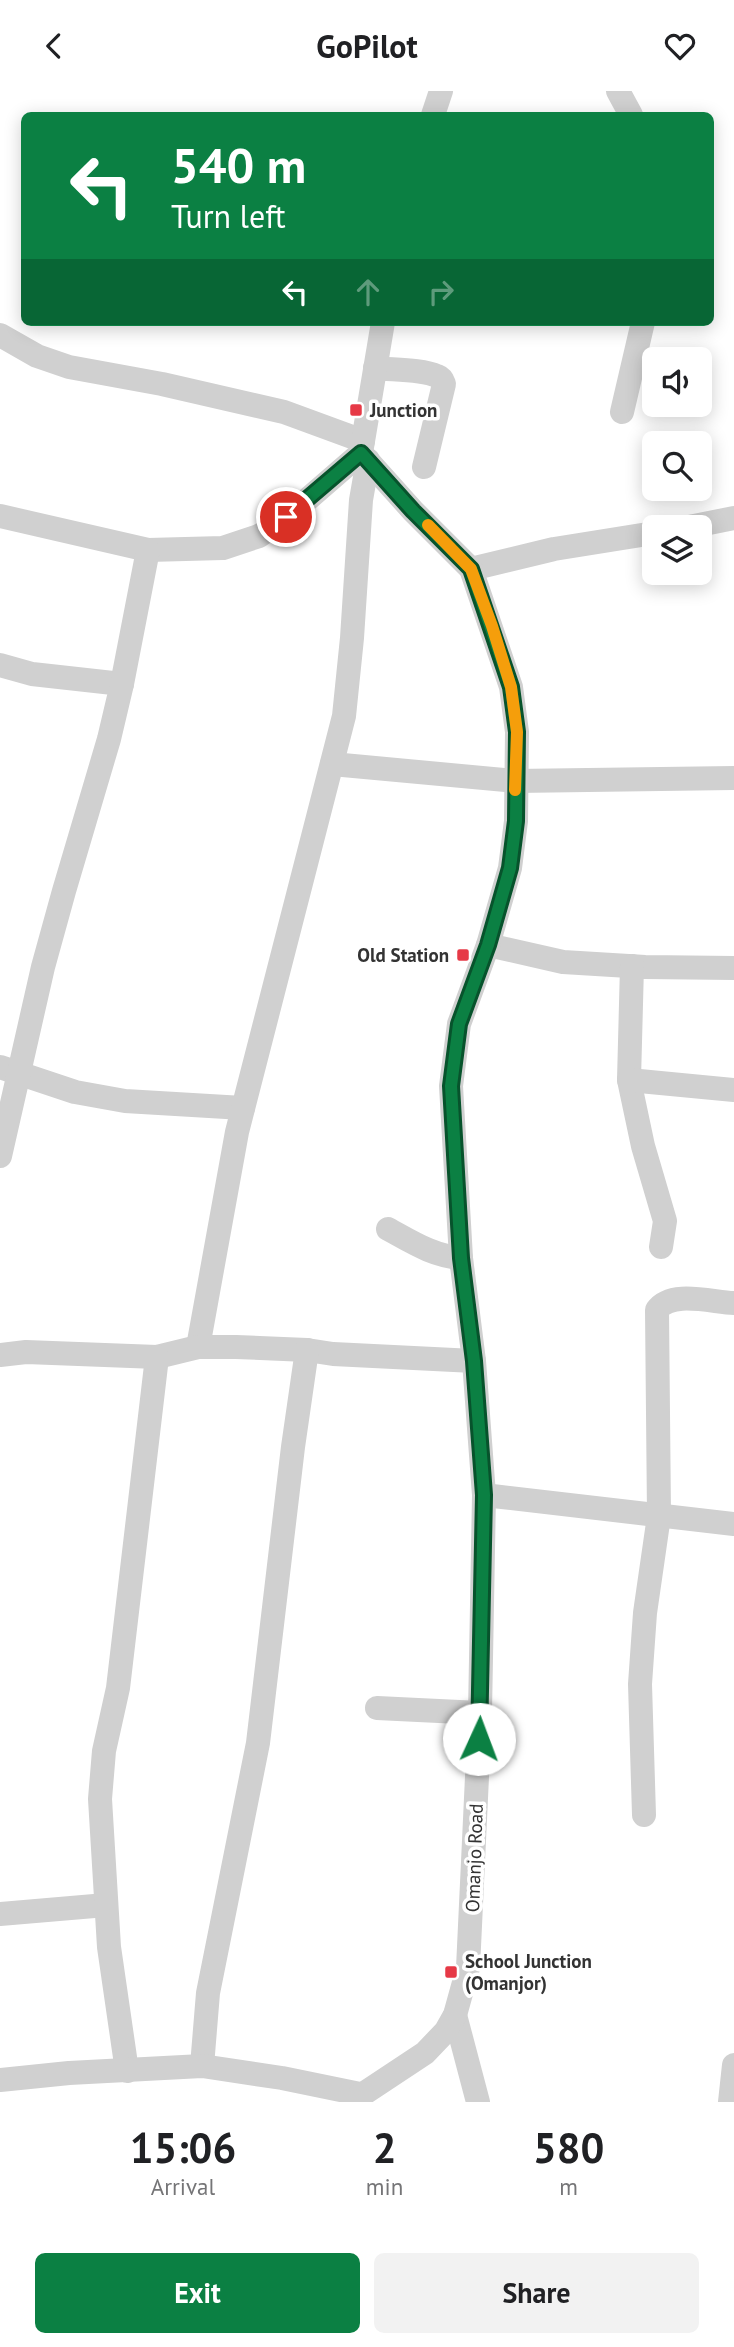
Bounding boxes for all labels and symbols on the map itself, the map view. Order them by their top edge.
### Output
place label: Junction [369,398,437,422]
marker: Junction [348,402,364,418]
pin [256,487,316,547]
place label: Old Station [357,943,449,967]
marker: Old Station [455,947,471,963]
position arrow [442,1702,516,1776]
street label: Omanjo Road [460,1803,488,1913]
place label: School Junction (Omanjor) [465,1949,592,1995]
marker: School Junction (Omanjor) [443,1964,459,1980]

